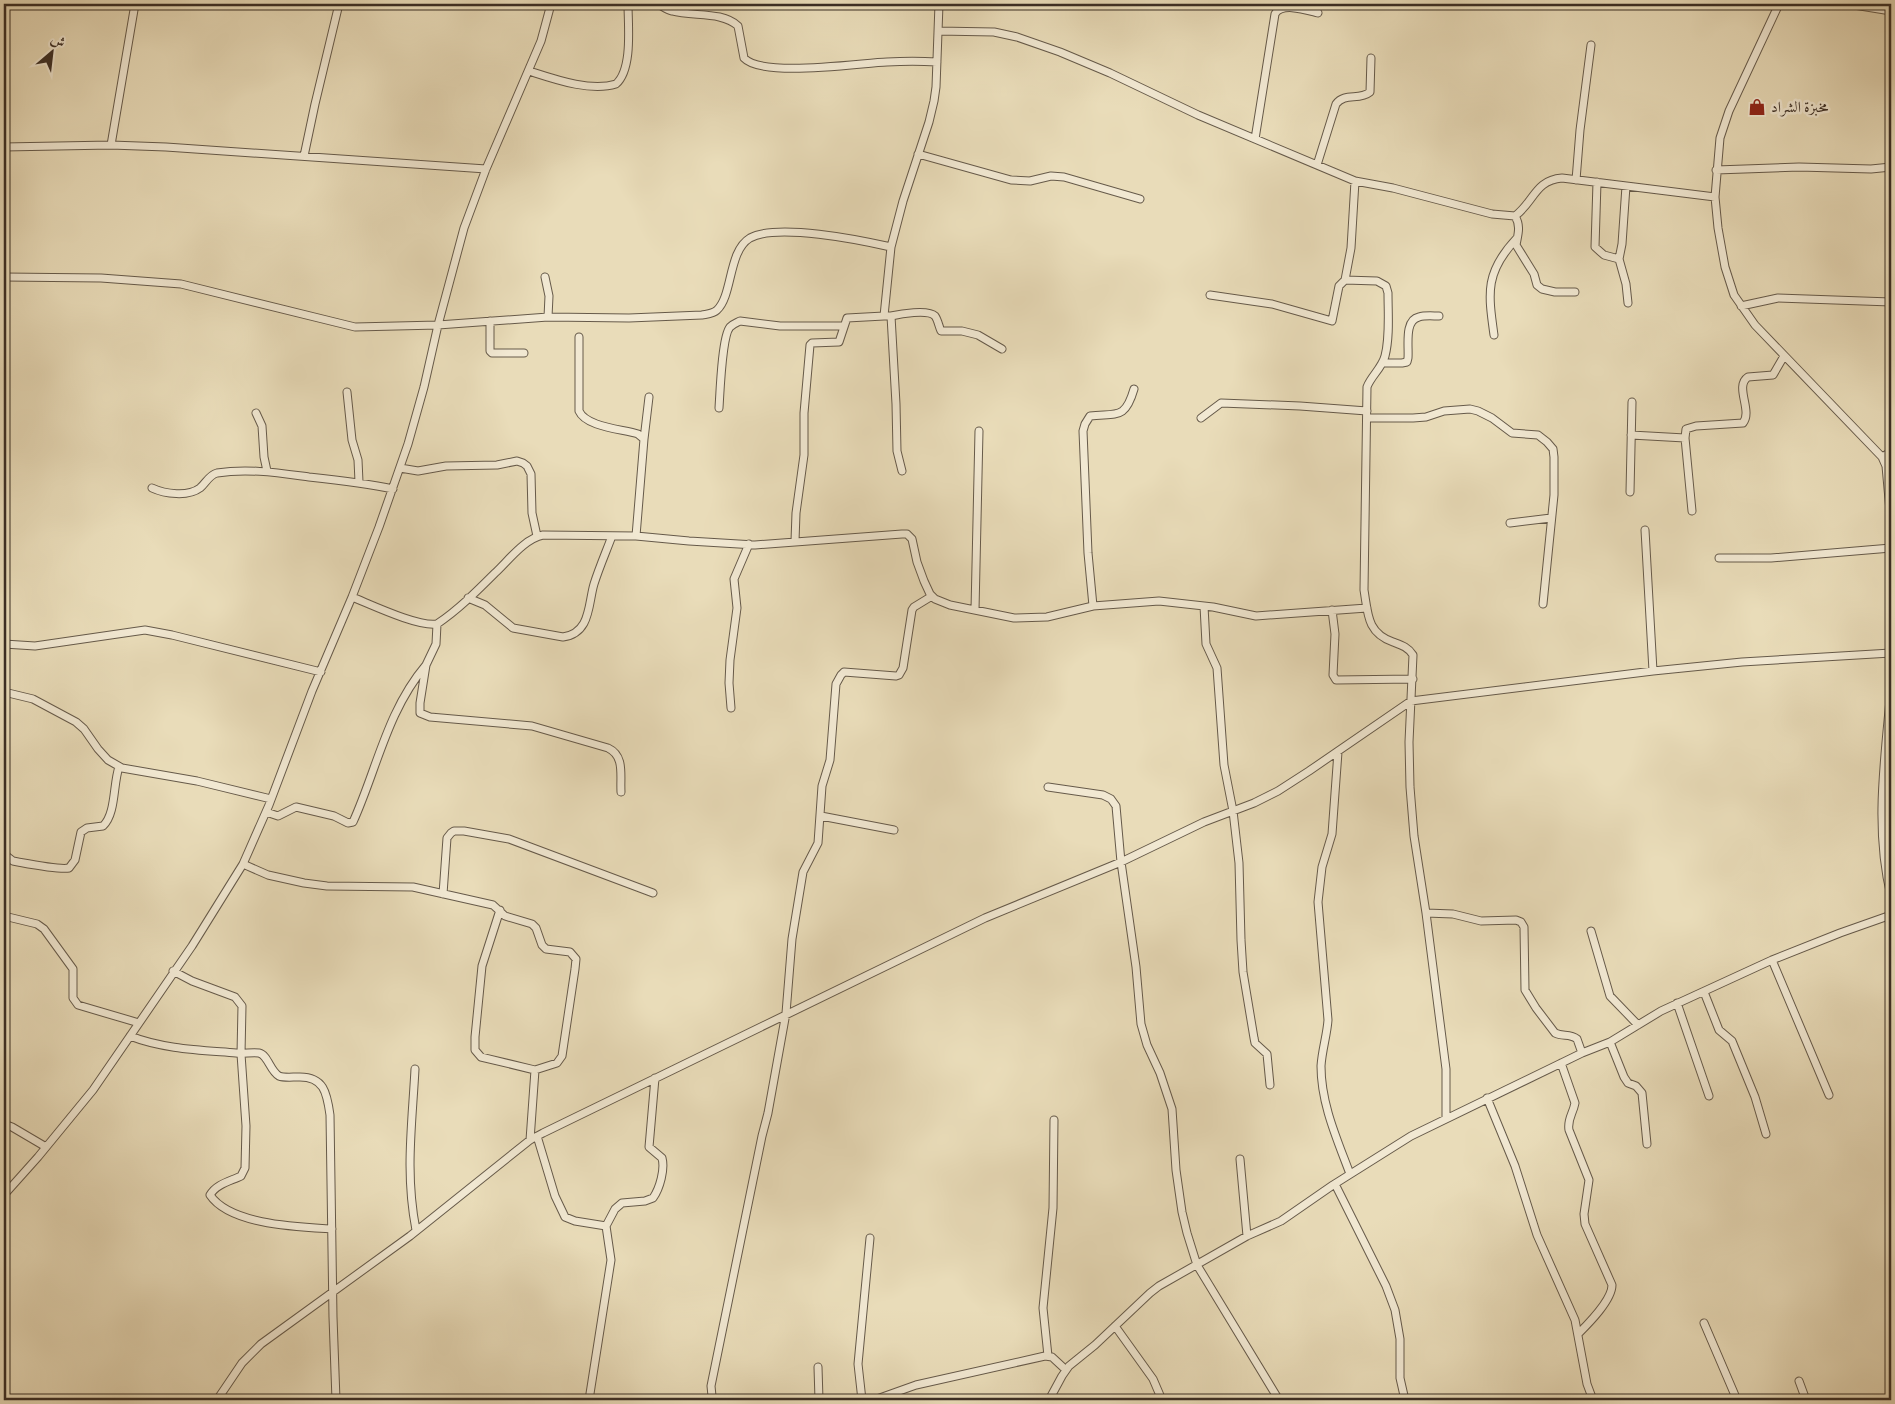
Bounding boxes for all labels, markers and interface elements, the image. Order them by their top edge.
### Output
north arrow [28,28,78,78]
text: ش [46,30,68,54]
shop icon: مخبزة الشراد [1747,97,1767,117]
place label: مخبزة الشراد [1771,98,1828,119]

